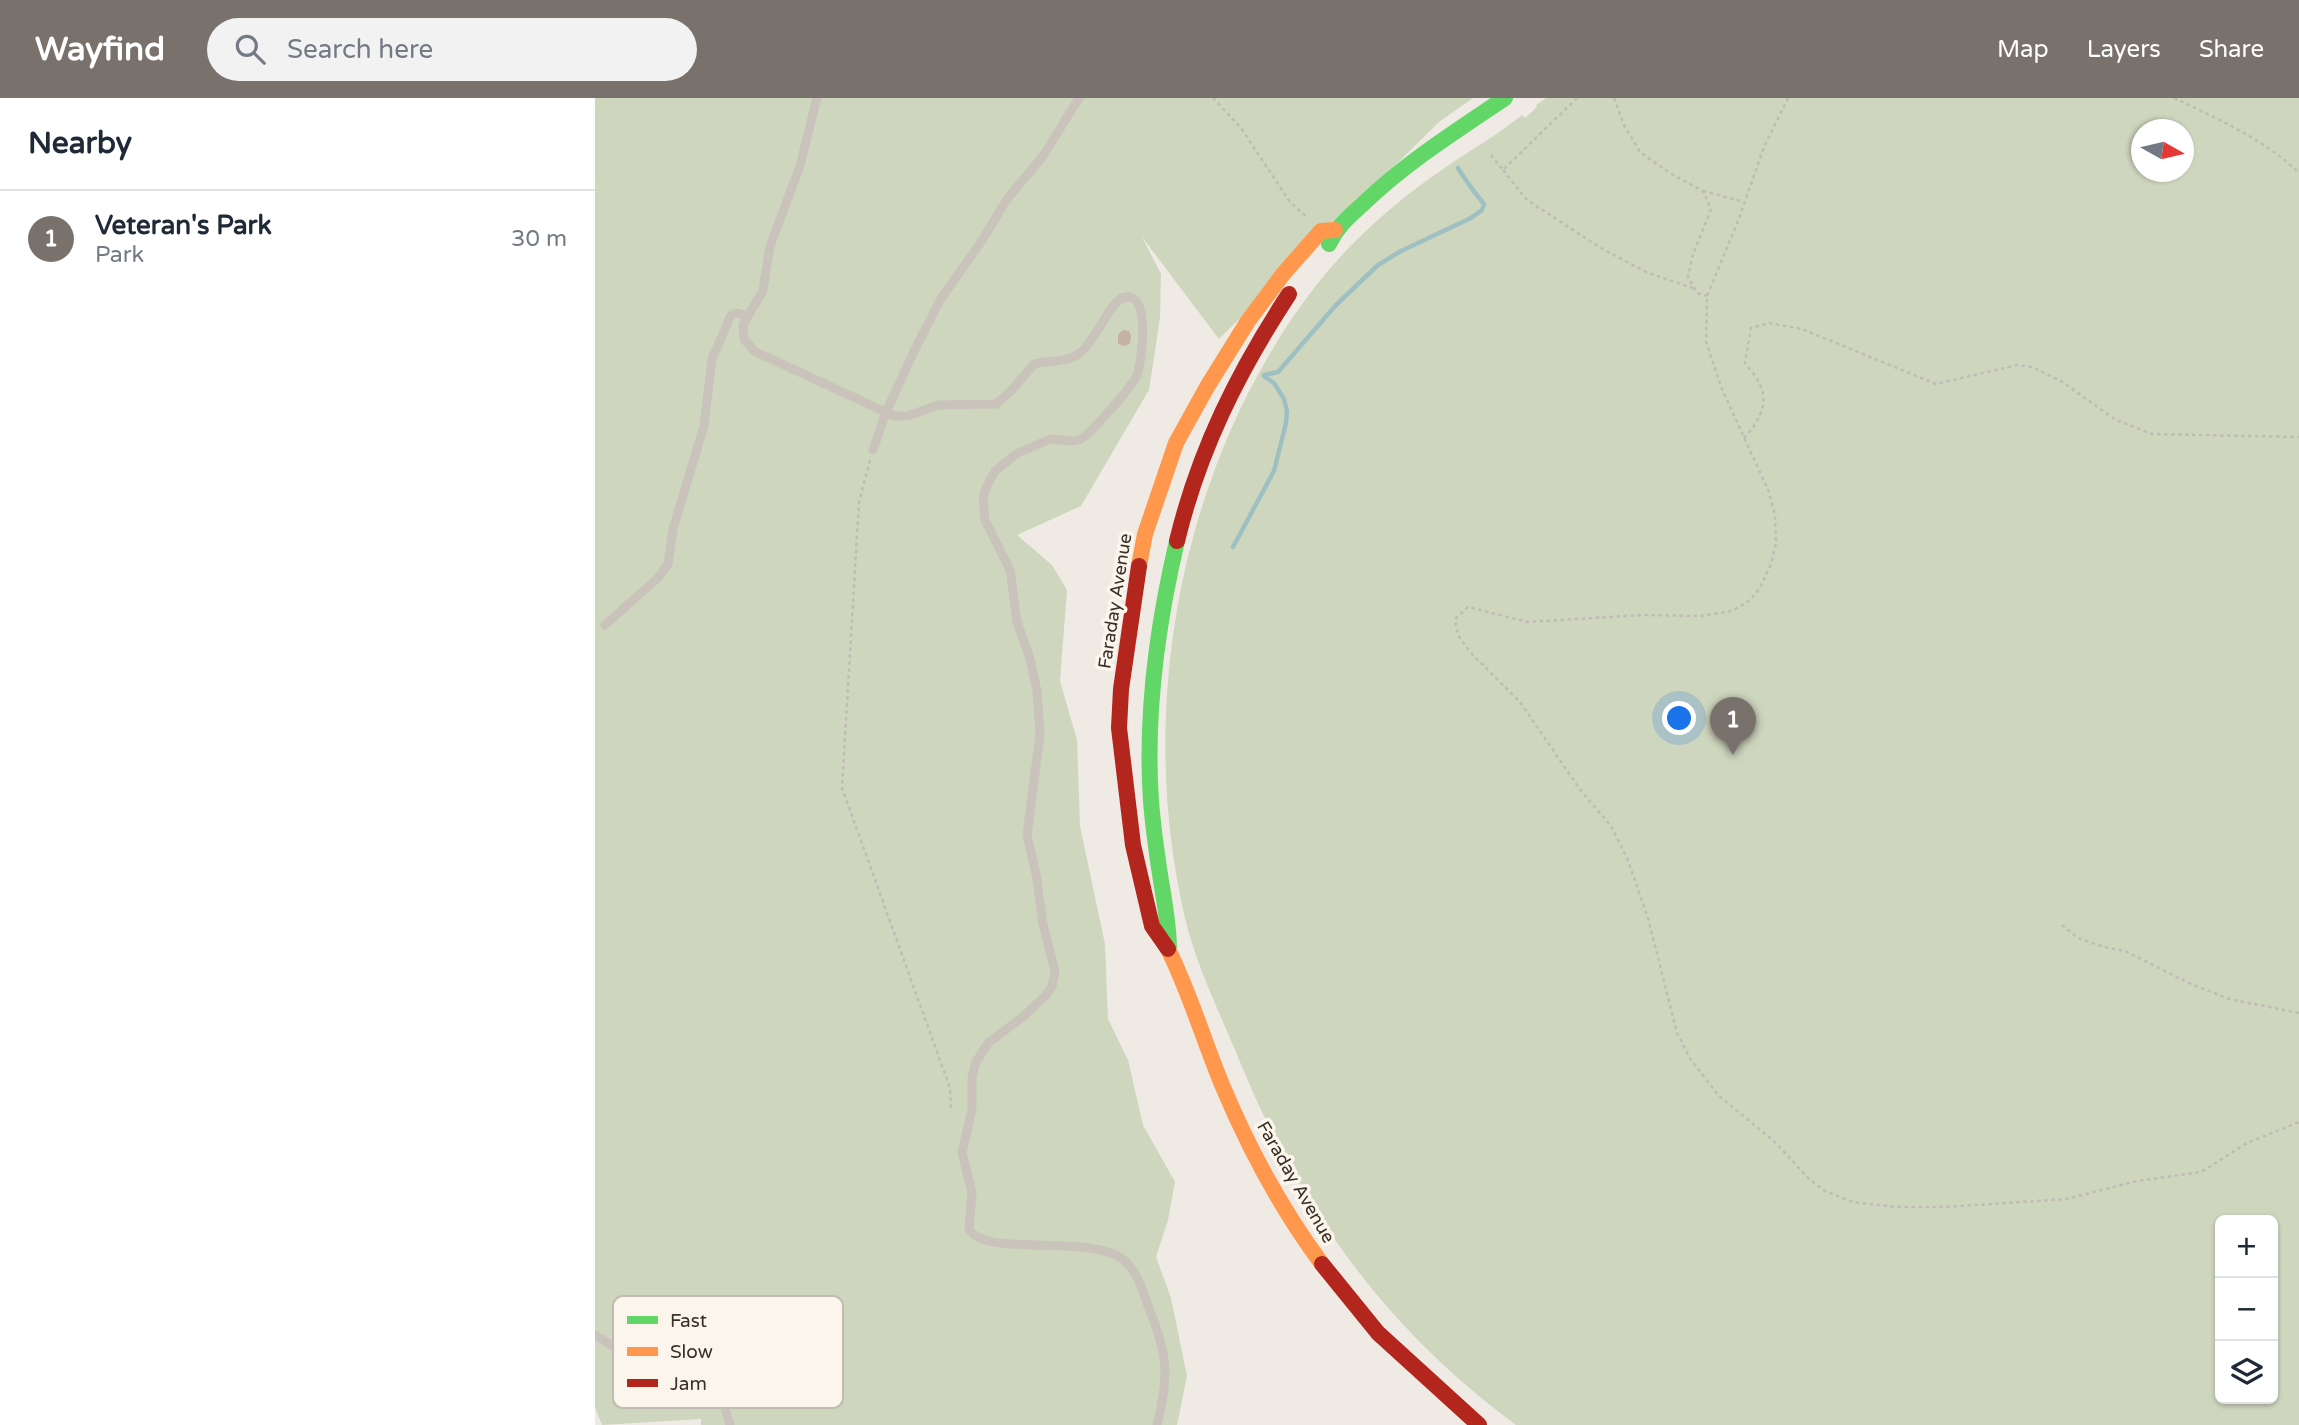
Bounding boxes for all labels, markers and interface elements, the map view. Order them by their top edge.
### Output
search box [207,18,697,81]
text: Wayfind [35,30,165,69]
icon: search [231,30,269,68]
text: Search here [287,34,433,65]
text: Map [1997,35,2049,64]
text: Layers [2087,35,2161,64]
text: Share [2199,35,2264,64]
north arrow [2131,119,2194,182]
text: Nearby [28,125,132,162]
text: Veteran's Park [95,210,272,241]
text: 1 [44,225,58,253]
text: 30 m [511,225,567,253]
text: Park [95,241,144,269]
street label: Faraday Avenue [1093,532,1137,670]
pin: 1 [1710,697,1756,755]
your location [1662,701,1696,735]
street label: Faraday Avenue [1252,1117,1340,1247]
map controls [2215,1215,2278,1404]
button: + [2215,1215,2278,1278]
button: − [2215,1278,2278,1341]
legend [613,1296,843,1408]
text: Fast [670,1310,707,1332]
text: Slow [670,1341,713,1363]
button: layers [2215,1341,2278,1404]
text: Jam [670,1373,707,1395]

